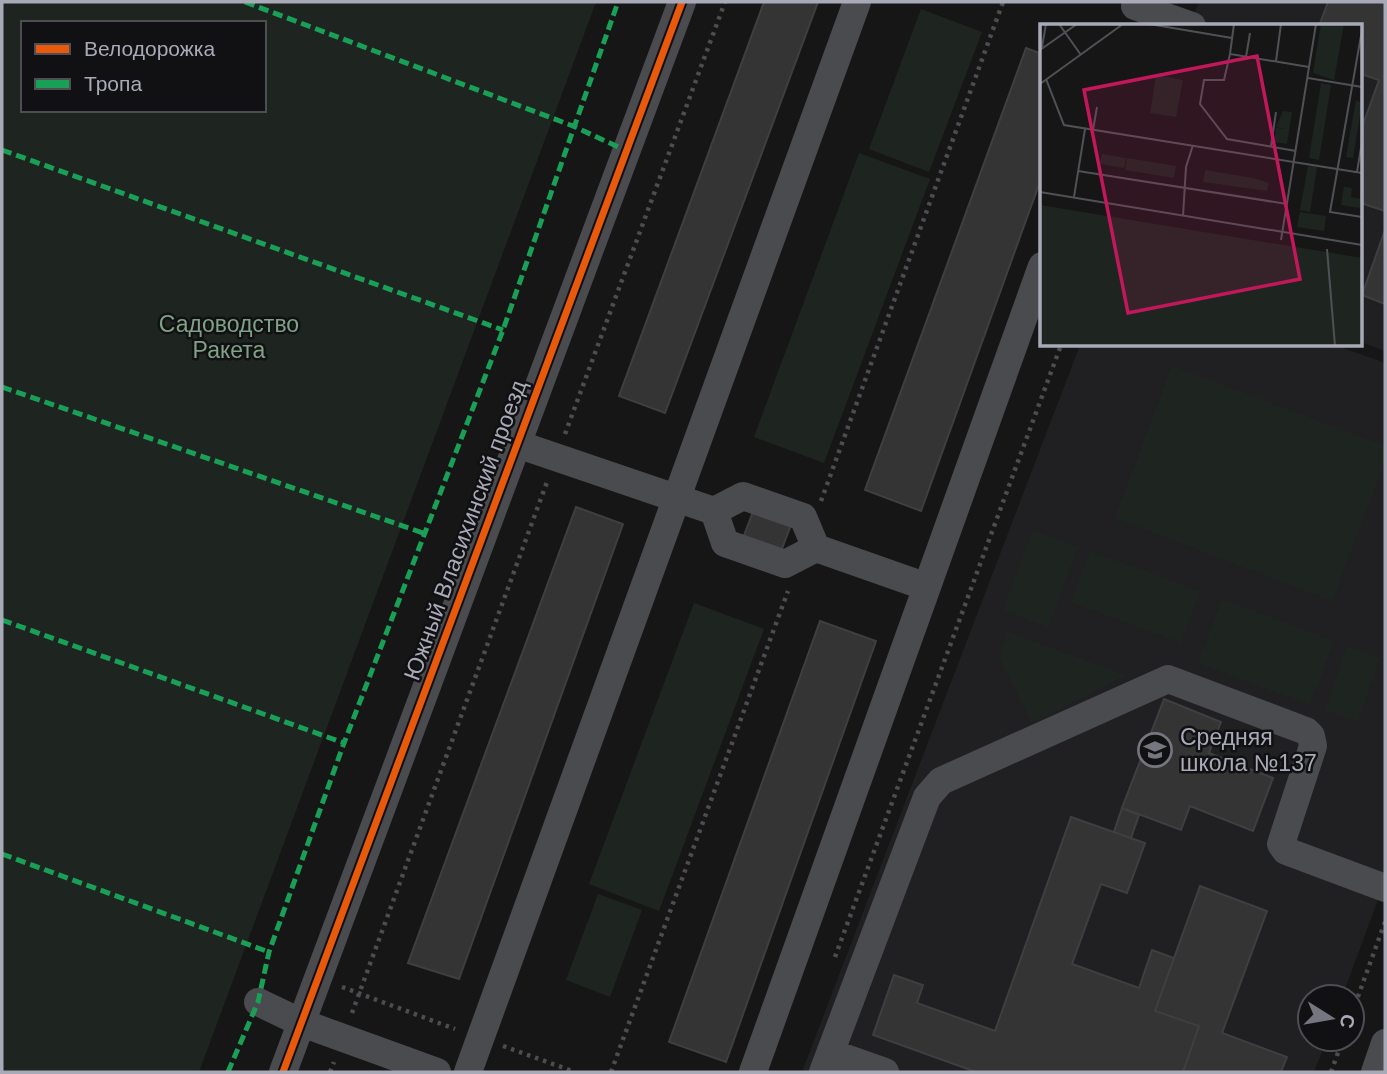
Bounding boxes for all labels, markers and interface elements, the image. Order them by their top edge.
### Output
legend [21,21,266,112]
inset map [1040,24,1362,346]
text: Велодорожка [84,37,215,60]
text: Тропа [84,72,142,95]
park label: Садоводство Ракета [159,311,299,363]
street label: Южный Власихинский проезд [398,376,532,684]
place label: Средняя школа №137 [1180,724,1317,776]
school or university icon: Средняя школа №137 [1136,731,1174,769]
north arrow [1296,983,1366,1053]
text: С [1336,1012,1359,1030]

